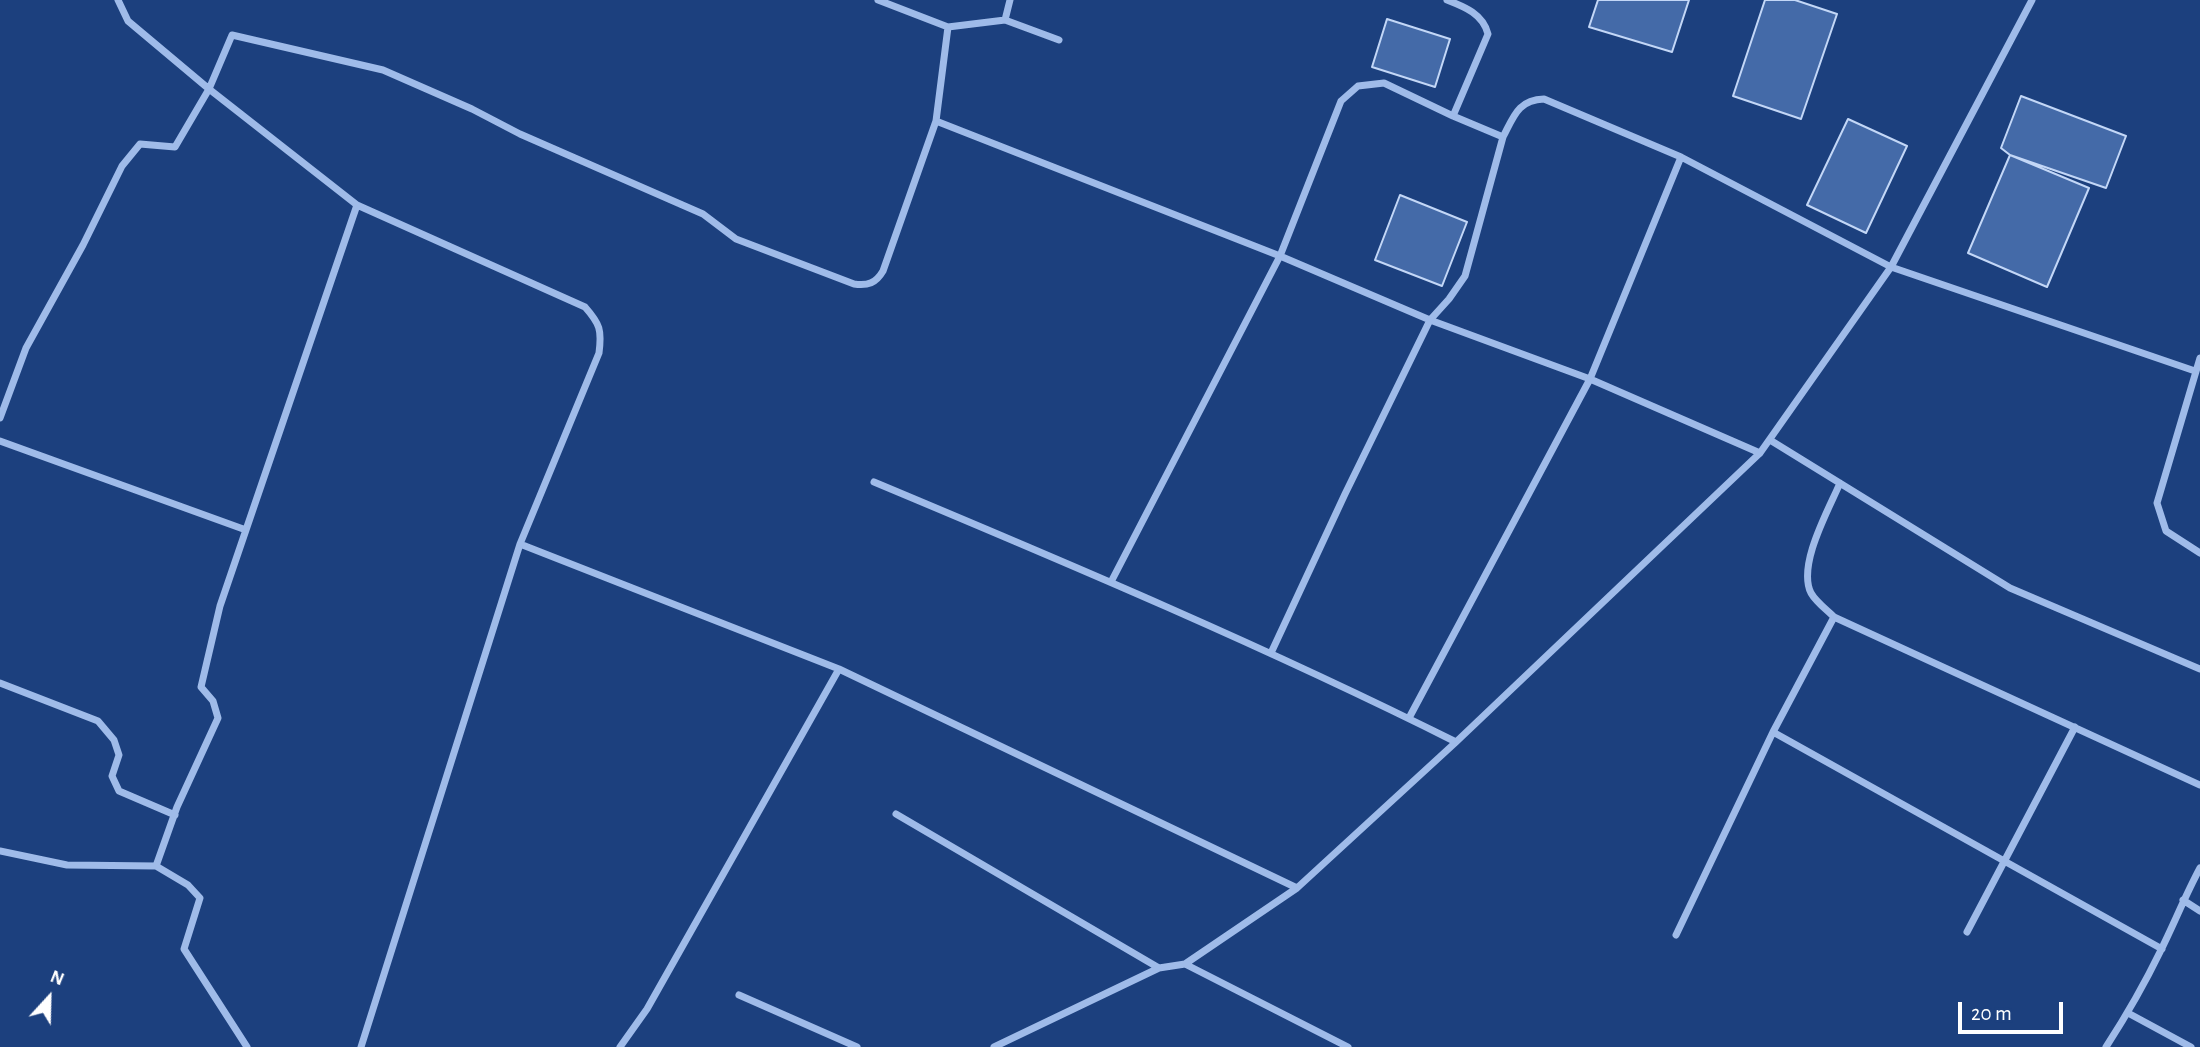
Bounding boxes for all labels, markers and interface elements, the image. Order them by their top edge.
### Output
north arrow [14,963,84,1033]
text: N [47,967,67,989]
scale bar [1962,988,2067,1032]
text: 20 m [1971,1003,2012,1024]

